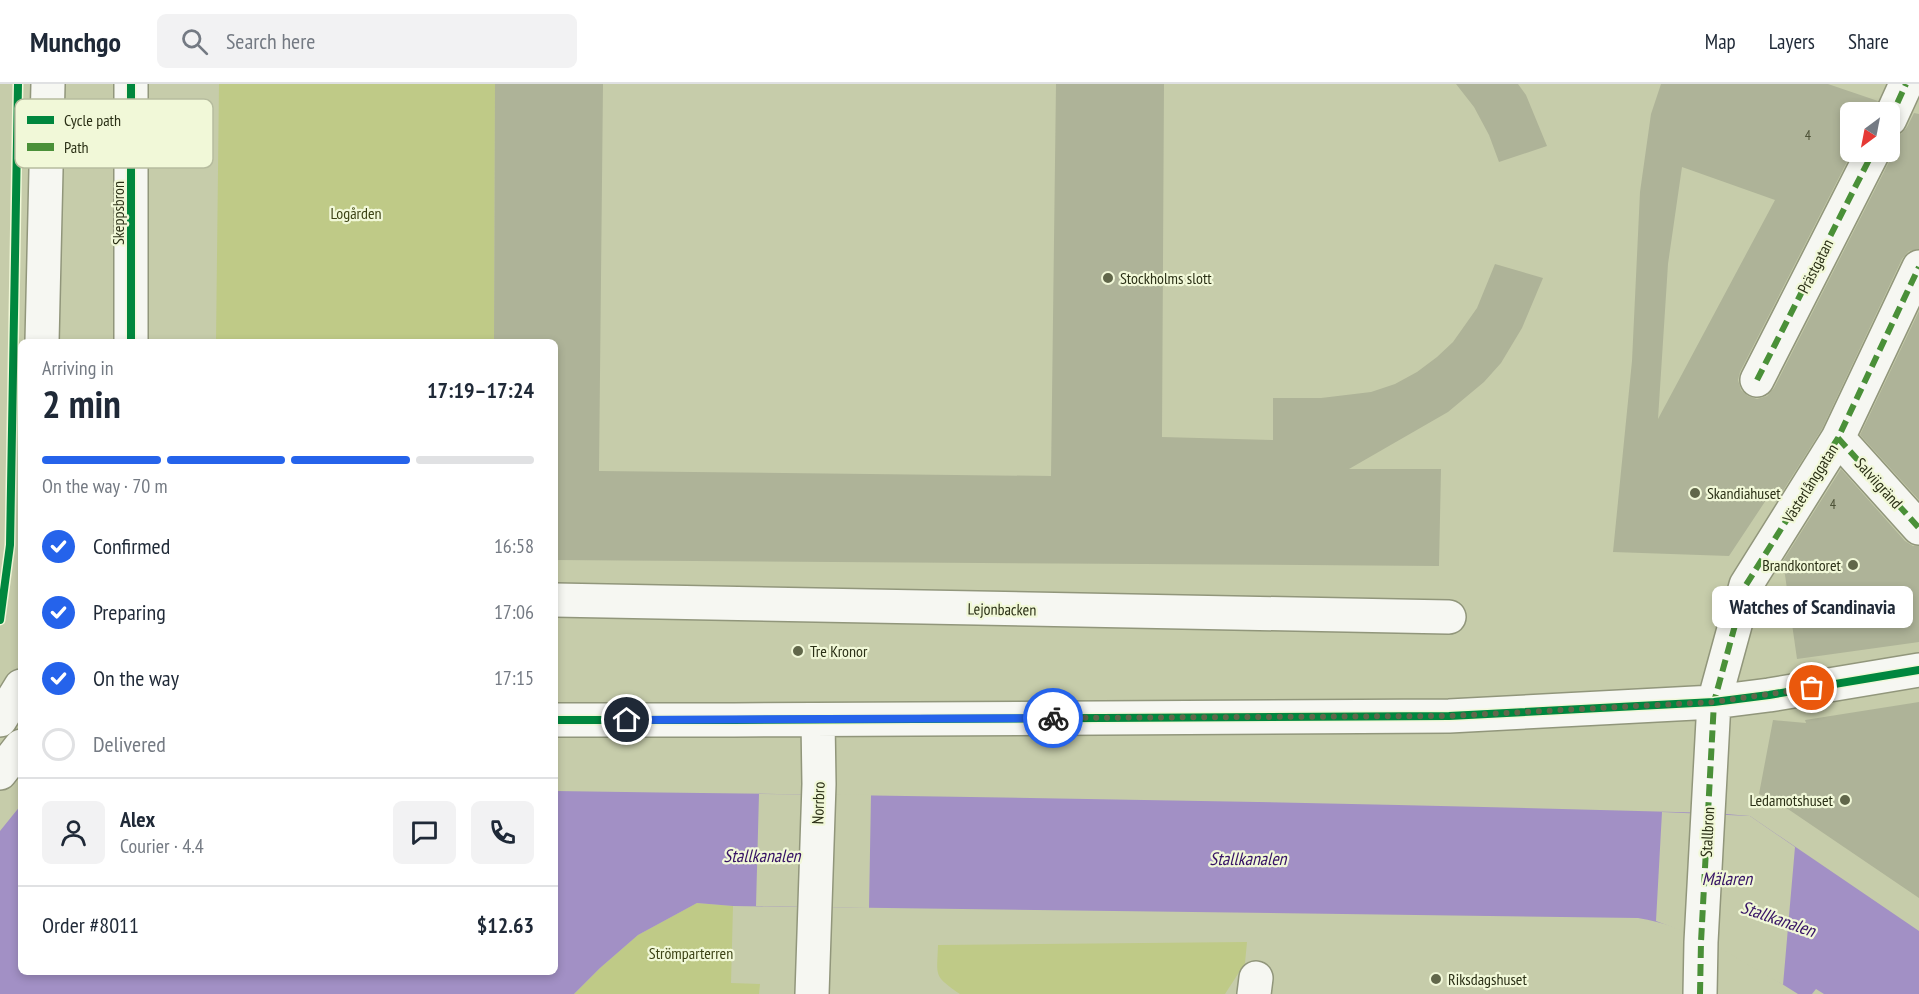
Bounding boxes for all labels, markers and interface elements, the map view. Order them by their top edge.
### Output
search box [157,14,577,68]
text: Munchgo [30,23,121,60]
icon: search [178,25,211,58]
text: Search here [226,27,315,55]
text: Map [1705,28,1736,55]
text: Layers [1769,28,1815,55]
text: Share [1848,28,1889,55]
legend [15,99,213,168]
north arrow [1840,102,1900,162]
map controls [1840,102,1900,162]
text: Cycle path [64,110,121,130]
house number: 4 [1805,126,1812,144]
text: Path [64,137,89,157]
street label: Skeppsbron [108,181,128,245]
park label: Logården [330,203,382,223]
street label: Prästgatan [1793,235,1837,297]
place label: Stockholms slott [1120,268,1212,288]
marker: Stockholms slott [1101,271,1115,285]
text: Arriving in [42,355,114,381]
text: 17:19–17:24 [427,376,534,404]
text: 2 min [42,378,121,429]
street label: Västerlånggatan [1777,440,1842,527]
street label: Salviigränd [1851,453,1907,513]
text: On the way · 70 m [42,473,168,499]
place label: Skandiahuset [1707,483,1781,503]
marker: Skandiahuset [1688,486,1702,500]
house number: 4 [1830,495,1837,513]
icon: check [42,530,75,563]
text: Confirmed [93,532,170,560]
text: 16:58 [494,533,534,559]
place label: Brandkontoret [1762,555,1842,575]
marker: Brandkontoret [1846,558,1860,572]
callout: Watches of Scandinavia [1712,586,1912,628]
text: Watches of Scandinavia [1730,594,1895,620]
icon: check [42,596,75,629]
text: Preparing [93,598,166,626]
street label: Lejonbacken [968,598,1036,620]
text: 17:06 [494,599,534,625]
place label: Tre Kronor [810,641,868,661]
marker: Tre Kronor [791,644,805,658]
icon: check [42,662,75,695]
pin [1786,662,1837,713]
text: On the way [93,664,179,692]
text: 17:15 [494,665,534,691]
icon: bag [1795,671,1828,704]
courier [1023,688,1083,748]
pin [601,694,652,745]
icon: bike [1037,702,1070,735]
icon: home [610,703,643,736]
text: Delivered [93,730,166,758]
street label: Norrbro [807,781,829,825]
place label: Ledamotshuset [1750,790,1834,810]
marker: Ledamotshuset [1838,793,1852,807]
button: person [42,801,105,864]
button: chat [393,801,456,864]
button: phone [471,801,534,864]
text: Alex [120,805,155,833]
street label: Stallbron [1696,806,1718,858]
text: Courier · 4.4 [120,833,204,859]
water label: Stallkanalen [723,844,802,867]
water label: Stallkanalen [1209,847,1288,870]
water label: Mälaren [1702,867,1753,890]
water label: Stallkanalen [1738,895,1819,942]
text: Order #8011 [42,911,139,939]
text: $12.63 [477,911,534,939]
park label: Strömparterren [649,943,733,963]
place label: Riksdagshuset [1448,969,1527,989]
marker: Riksdagshuset [1429,972,1443,986]

